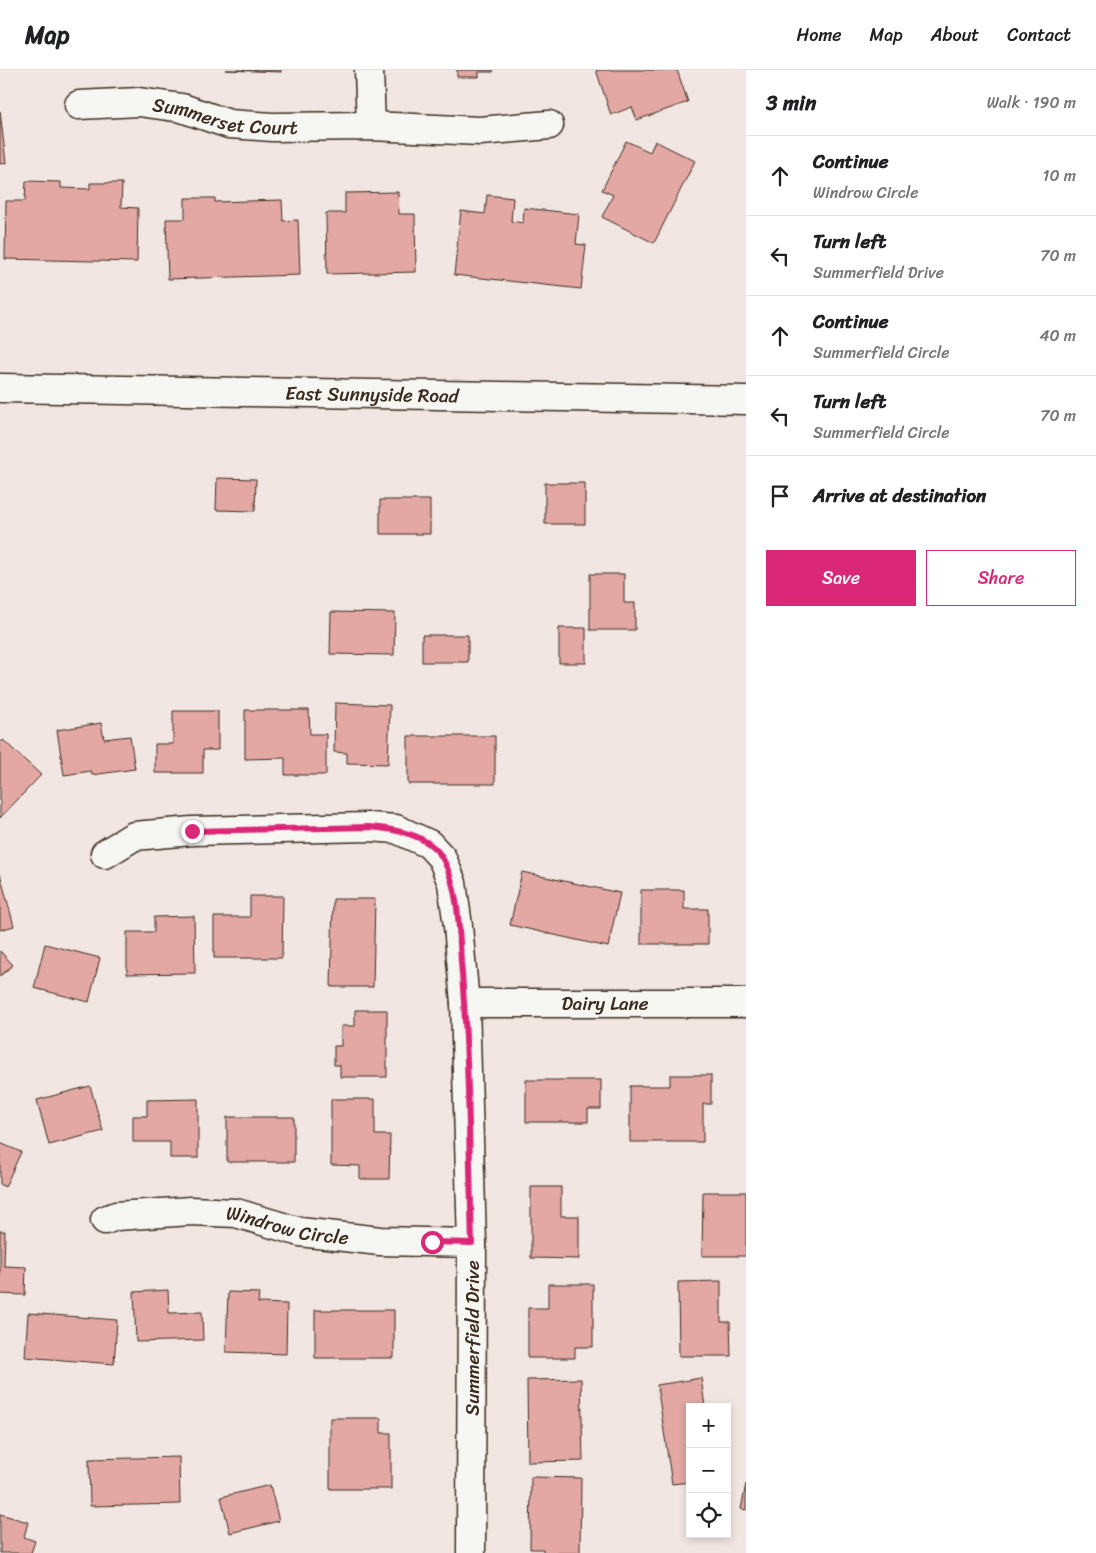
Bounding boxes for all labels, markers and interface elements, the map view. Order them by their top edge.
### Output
text: Map [25,14,69,56]
text: Home [797,19,842,51]
text: Map [870,19,903,51]
text: About [931,19,979,51]
text: Contact [1007,19,1071,51]
text: 3 min [766,84,816,122]
street label: Summerset Court [150,88,298,144]
text: Walk · 190 m [987,88,1076,117]
text: Continue [813,145,889,178]
text: 10 m [1043,161,1076,190]
icon: ahead [766,162,794,190]
text: Windrow Circle [813,178,918,207]
text: Turn left [813,225,886,258]
text: 70 m [1040,241,1076,270]
icon: left [766,242,794,270]
text: Summerfield Drive [813,258,944,287]
text: Continue [813,305,889,338]
text: 40 m [1039,321,1076,350]
icon: ahead [766,322,794,350]
text: Summerfield Circle [813,338,949,367]
street label: East Sunnyside Road [285,377,460,412]
text: Turn left [813,385,886,418]
text: 70 m [1040,401,1076,430]
icon: left [766,402,794,430]
text: Summerfield Circle [813,418,949,447]
text: Arrive at destination [813,479,986,512]
icon: arrive [766,482,794,510]
button: Save [766,550,916,606]
button: Share [926,550,1076,606]
route end [181,820,204,843]
street label: Dairy Lane [561,987,649,1020]
street label: Windrow Circle [226,1197,351,1254]
route start [421,1231,444,1254]
street label: Summerfield Drive [456,1260,489,1416]
map controls [686,1403,731,1538]
button: + [686,1403,731,1448]
button: − [686,1448,731,1493]
button: locate [686,1493,731,1538]

